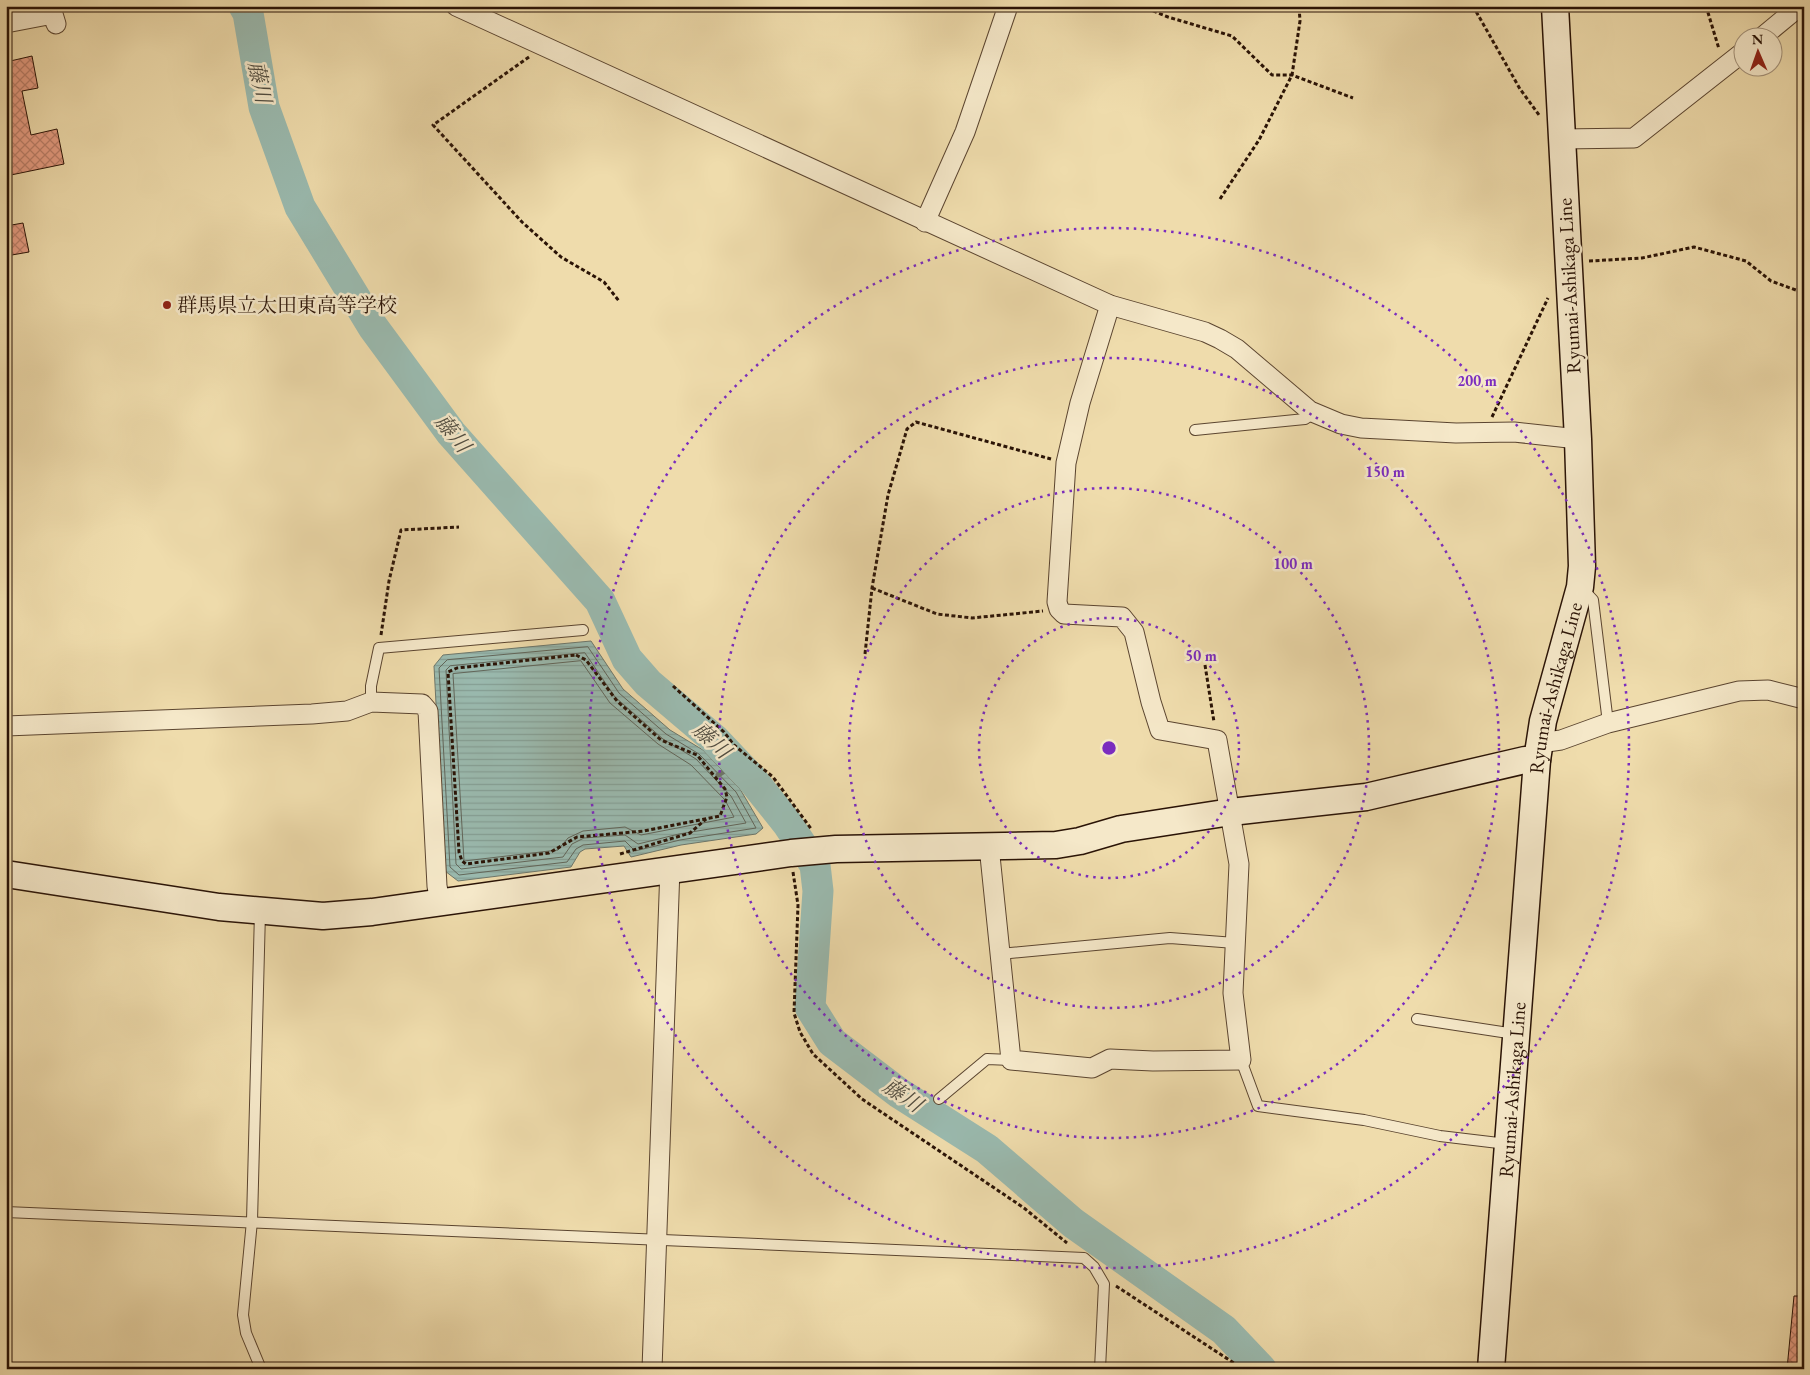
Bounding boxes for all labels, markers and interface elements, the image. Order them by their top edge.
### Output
north arrow [1732,28,1782,78]
text: N [1752,30,1764,48]
water label: 藤川 [242,59,278,107]
street label: Ryumai-Ashikaga Line [1551,197,1587,375]
place label: 群馬県立太田東高等学校 [177,292,397,318]
marker: 群馬県立太田東高等学校 [161,299,173,311]
text: 200 m [1457,371,1497,390]
water label: 藤川 [429,408,478,459]
text: 150 m [1365,462,1405,481]
text: 100 m [1273,554,1313,573]
street label: Ryumai-Ashikaga Line [1523,599,1588,775]
text: 50 m [1185,646,1217,665]
water label: 藤川 [687,716,738,766]
centre of rings [1100,739,1118,757]
street label: Ryumai-Ashikaga Line [1492,1001,1532,1179]
water label: 藤川 [878,1072,930,1119]

